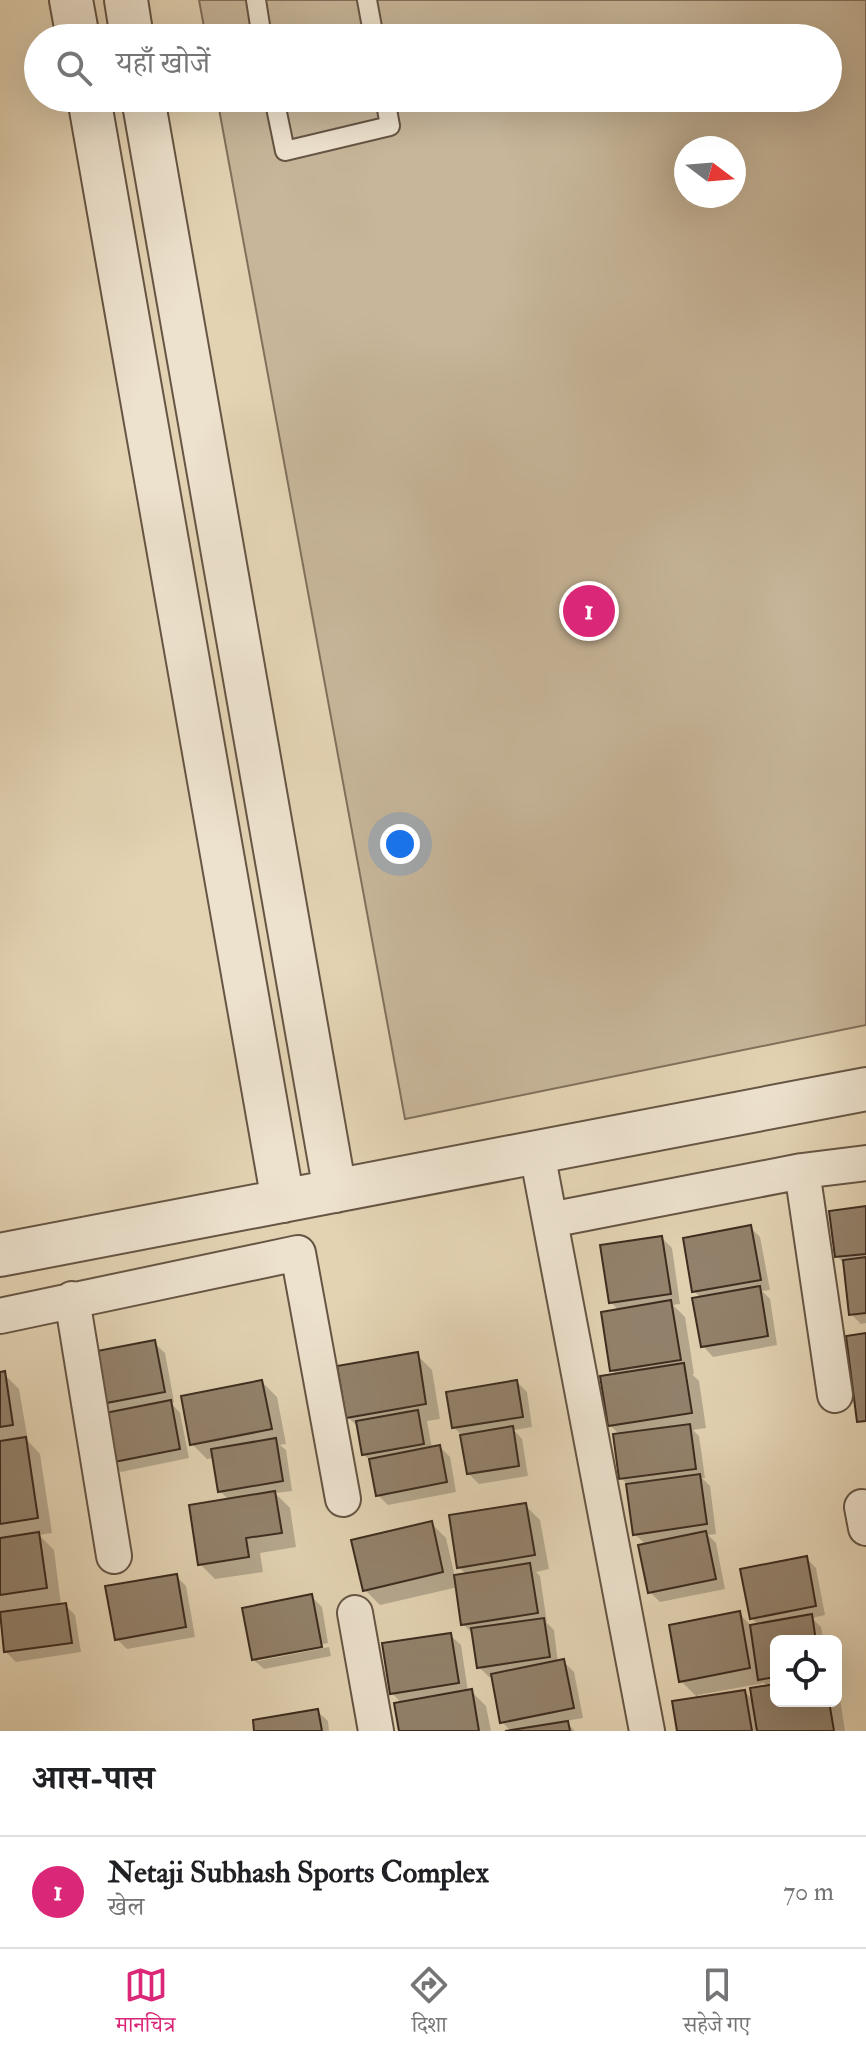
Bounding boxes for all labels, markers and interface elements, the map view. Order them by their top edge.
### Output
search box [24,24,842,112]
text: यहाँ खोजें [116,45,210,82]
icon: search [52,46,96,90]
north arrow [674,136,746,208]
pin: 1 [563,581,615,641]
your location [380,824,420,864]
map controls [770,1635,842,1707]
button: locate [770,1635,842,1707]
text: आस-पास [32,1757,155,1800]
text: Netaji Subhash Sports Complex [108,1854,489,1891]
text: 1 [53,1876,63,1908]
text: 70 m [783,1876,834,1908]
text: खेल [108,1891,144,1923]
tab: मानचित्र [116,1963,176,2046]
tab: दिशा [407,1963,451,2046]
tab: सहेजे गए [683,1963,750,2046]

